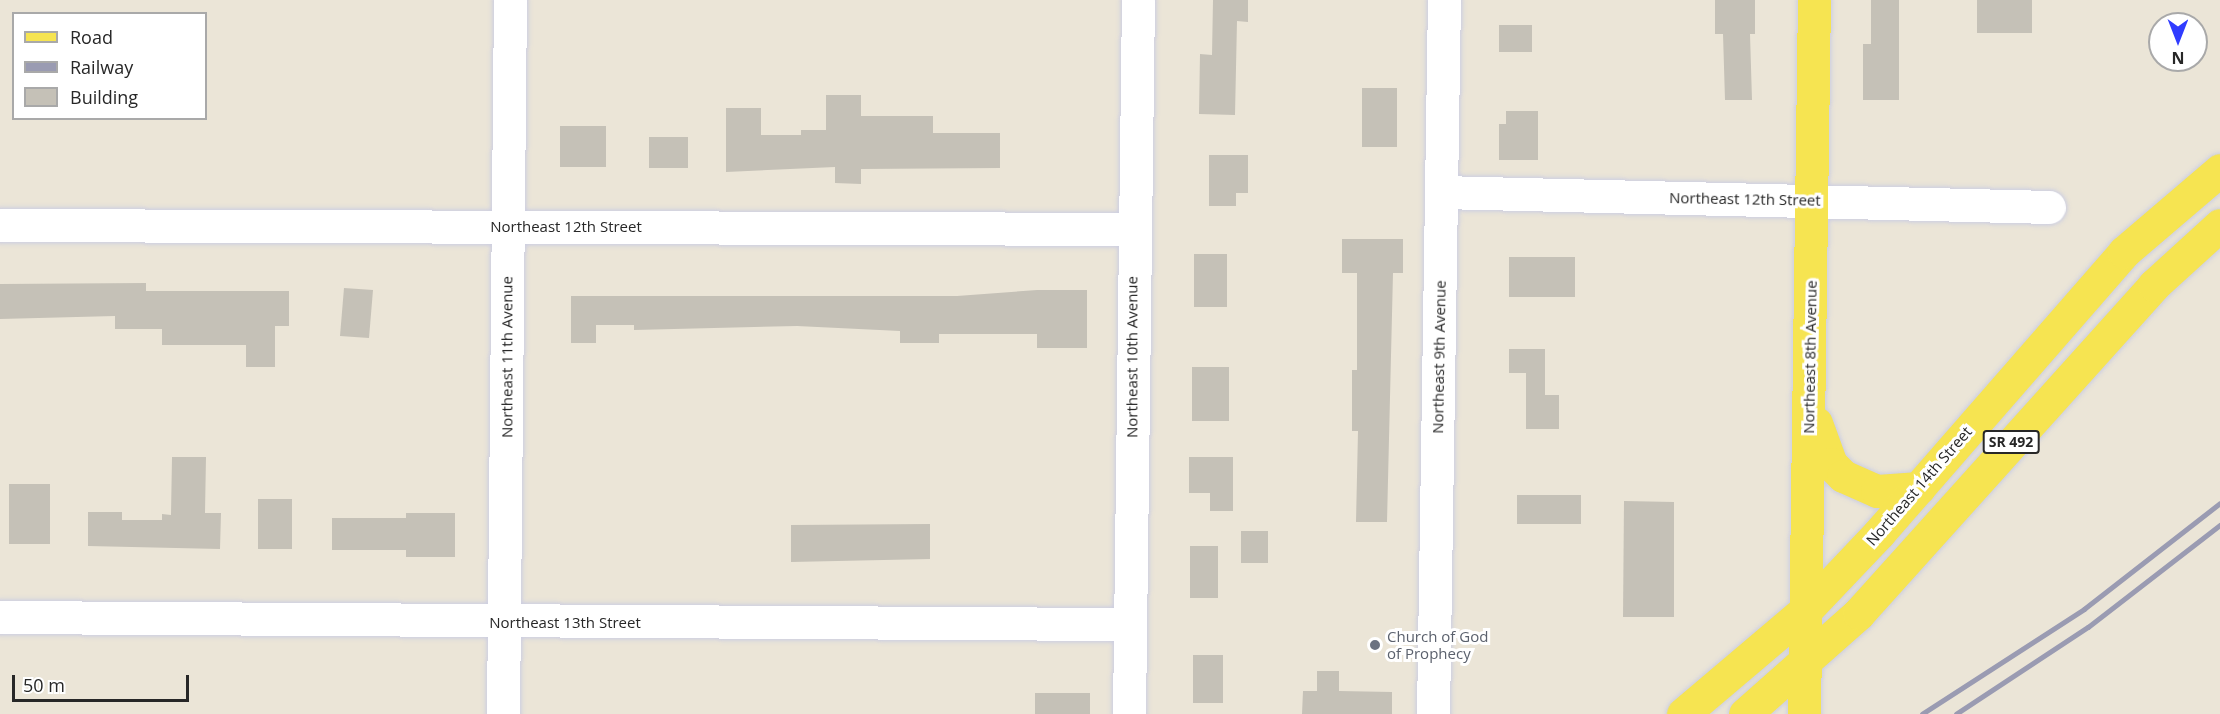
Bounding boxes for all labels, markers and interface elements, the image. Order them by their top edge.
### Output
legend [12,12,207,120]
north arrow [2148,12,2208,72]
text: Road [70,25,113,49]
text: N [2172,47,2185,69]
text: Railway [70,55,133,79]
text: Building [70,85,138,109]
street label: Northeast 12th Street [1669,189,1821,209]
street label: Northeast 12th Street [490,218,642,236]
street label: Northeast 11th Avenue [498,276,516,438]
street label: Northeast 10th Avenue [1123,276,1141,438]
street label: Northeast 9th Avenue [1429,280,1449,434]
street label: Northeast 8th Avenue [1800,280,1820,434]
street label: Northeast 14th Street [1862,423,1976,549]
road number: SR 492 [1982,431,2040,453]
street label: Northeast 13th Street [489,614,641,632]
place label: Church of God of Prophecy [1387,627,1488,662]
marker: Church of God of Prophecy [1368,638,1382,652]
scale bar [15,663,192,701]
text: 50 m [23,673,65,697]

